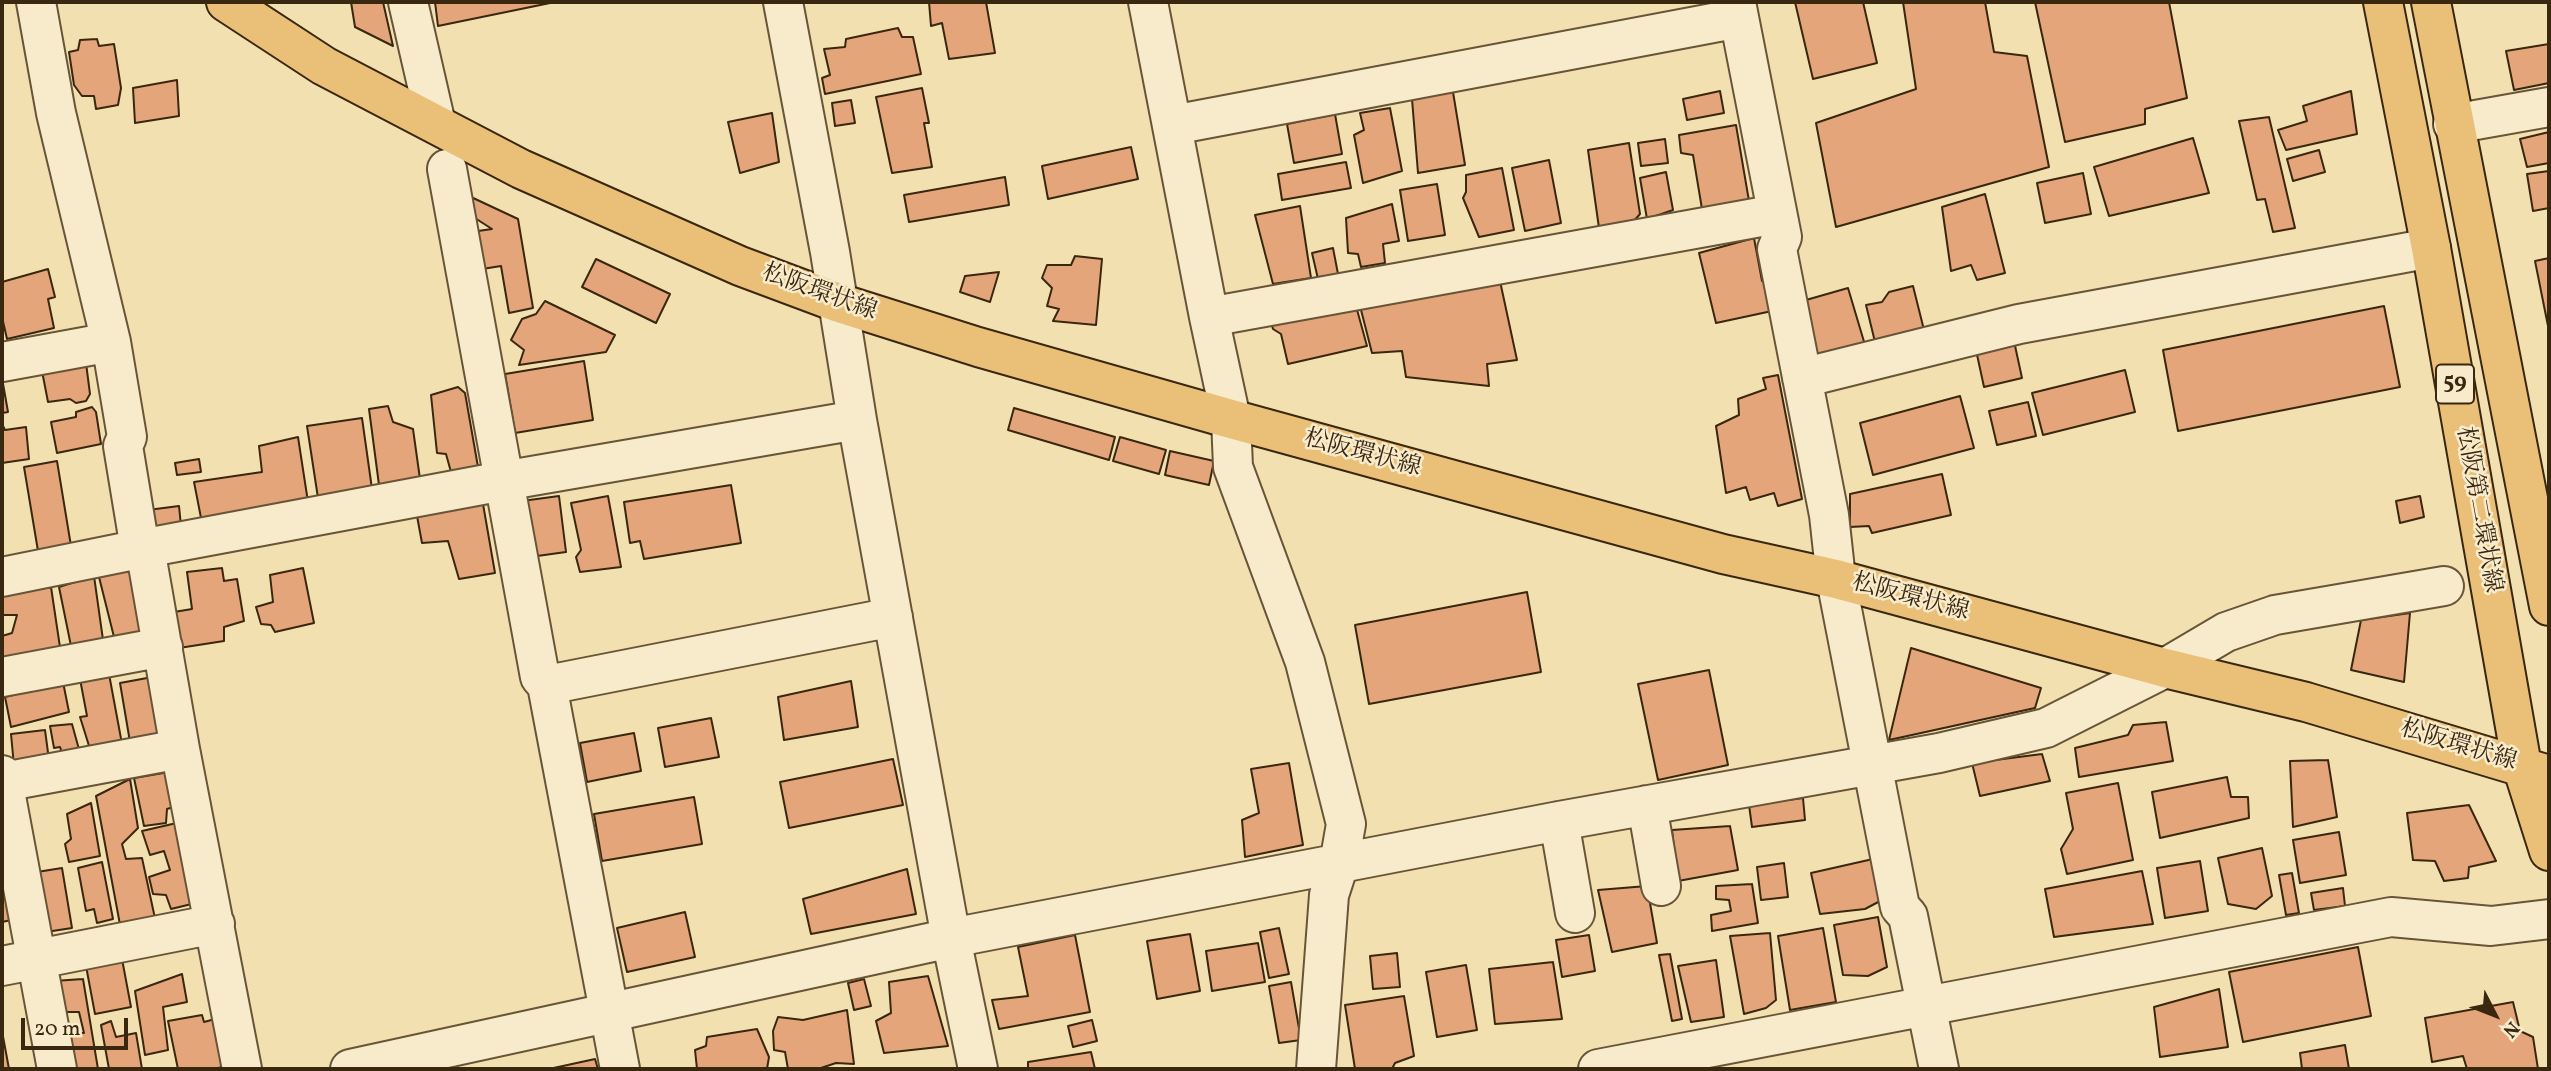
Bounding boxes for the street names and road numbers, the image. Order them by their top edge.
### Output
street label: 松阪環状線 [758,260,880,328]
road number: 59 [2436,364,2474,404]
street label: 松阪第二環状線 [2448,425,2506,595]
street label: 松阪環状線 [1300,426,1424,484]
street label: 松阪環状線 [1848,570,1972,628]
street label: 松阪環状線 [2396,716,2520,778]

